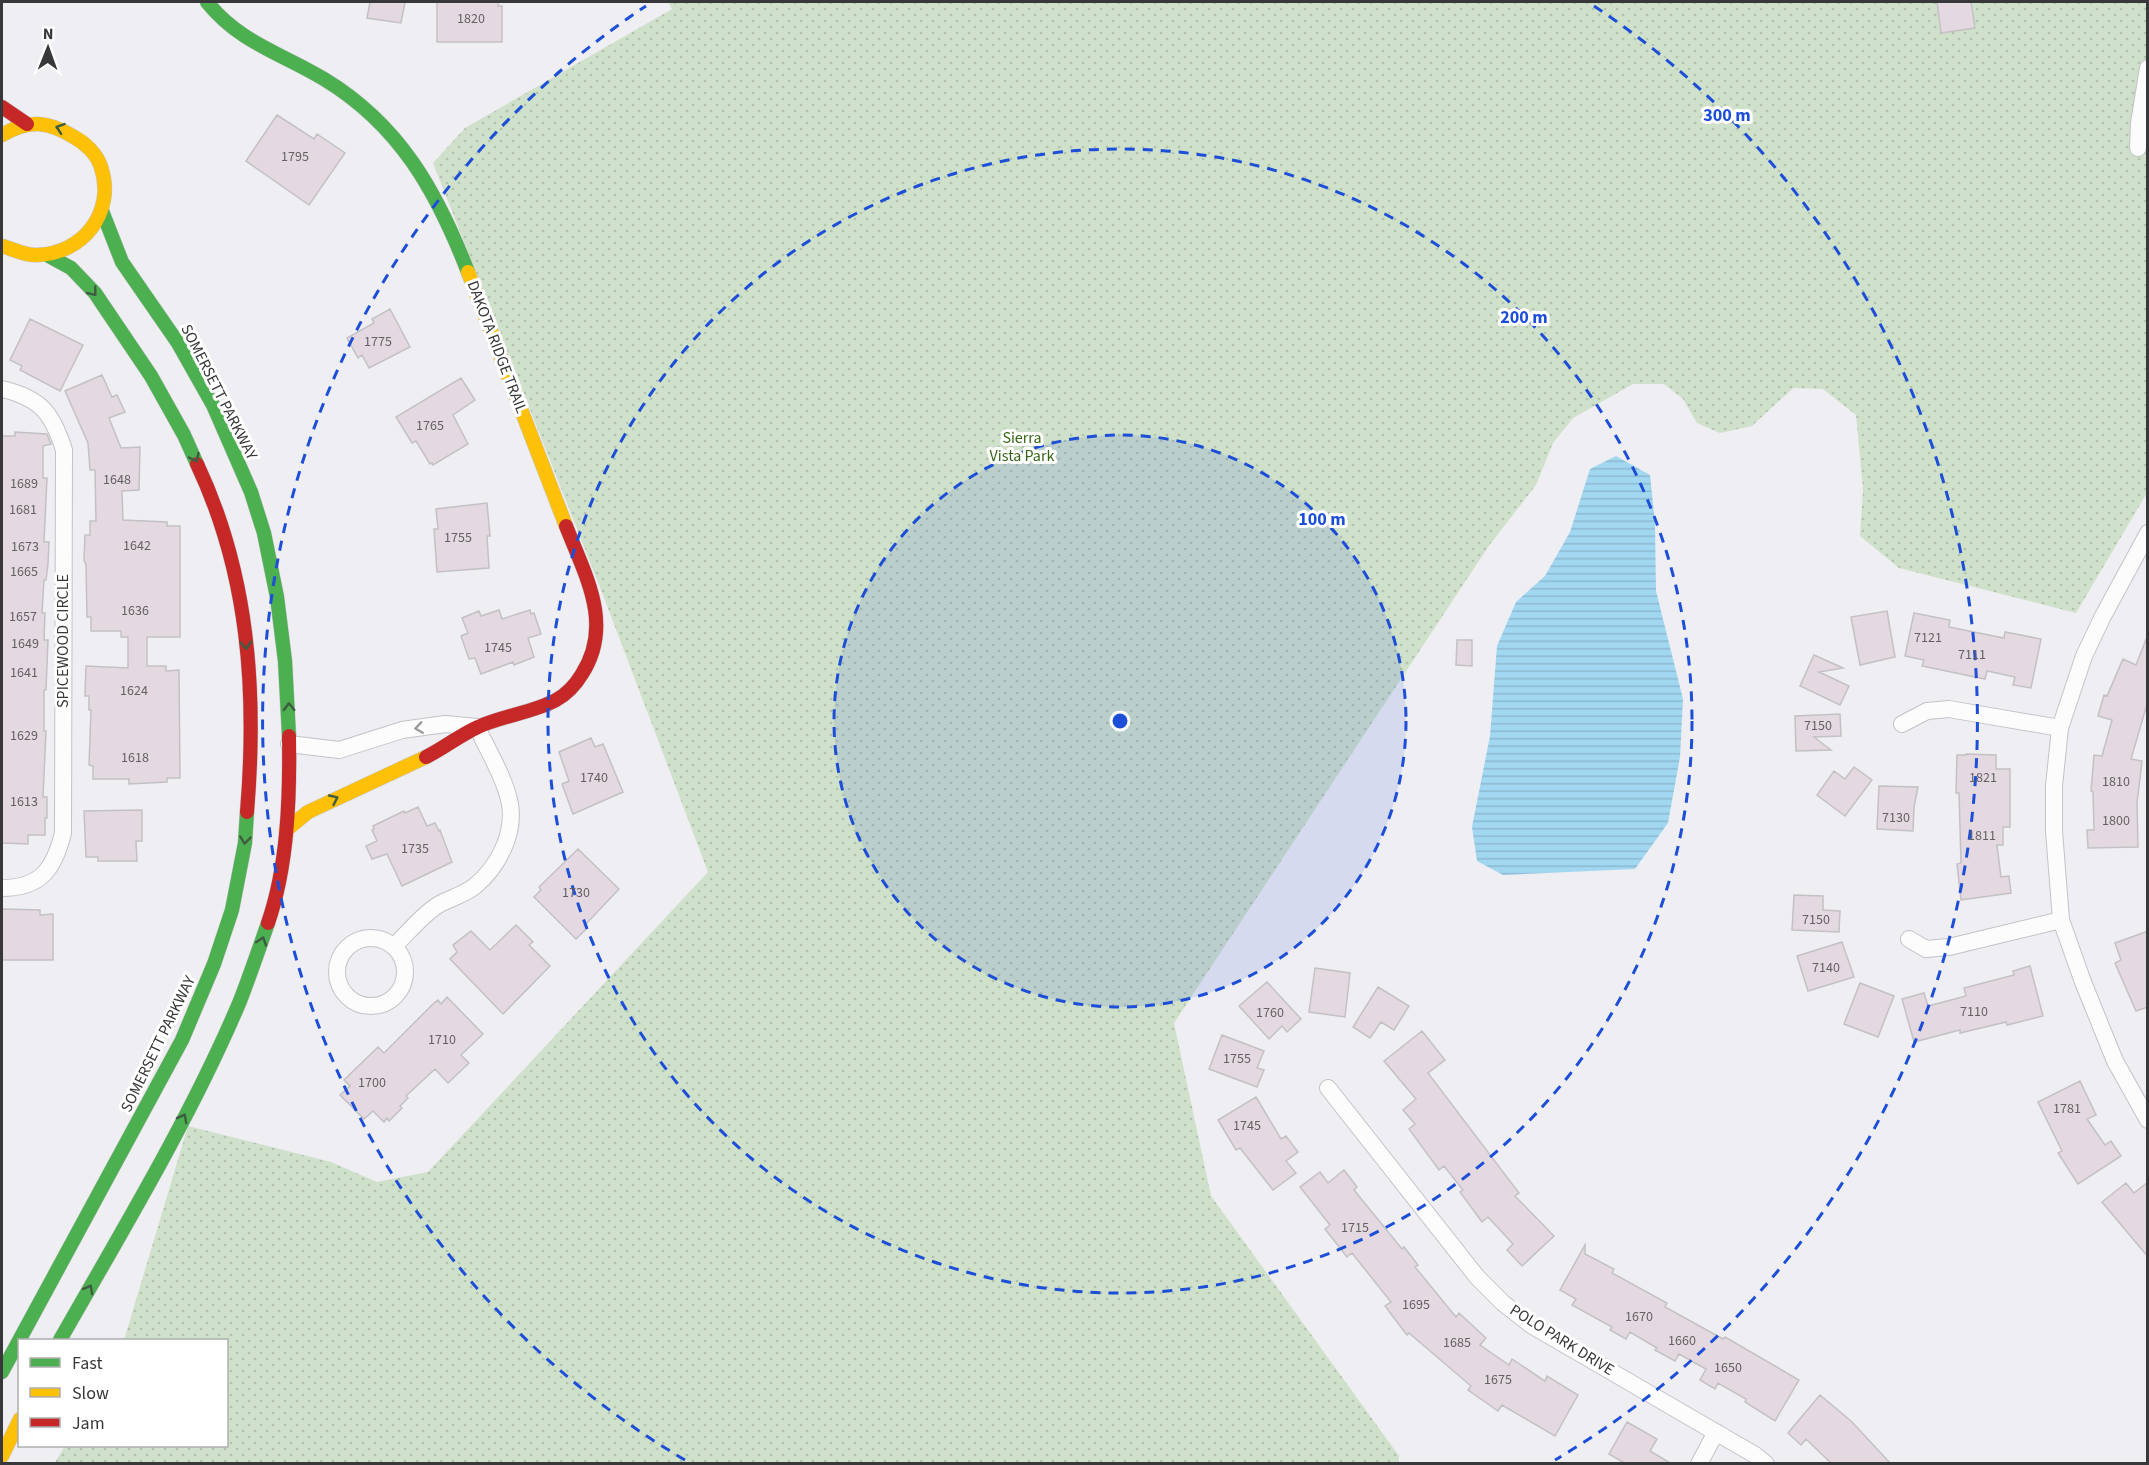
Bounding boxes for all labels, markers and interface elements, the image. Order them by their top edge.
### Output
house number: 1820 [457,9,485,29]
north arrow [18,18,78,78]
text: N [43,23,54,45]
text: 300 m [1703,103,1751,128]
one-way arrow [55,122,66,135]
house number: 1795 [281,147,309,167]
street label: DAKOTA RIDGE TRAIL [462,278,532,417]
one-way arrow [86,285,97,296]
text: 200 m [1500,305,1548,330]
street label: SOMERSETT PARKWAY [175,320,263,464]
house number: 1775 [364,332,392,352]
house number: 1765 [416,416,444,436]
park label: Sierra Vista Park [990,427,1054,467]
one-way arrow [187,452,199,463]
house number: 1648 [103,470,131,490]
house number: 1689 [10,474,38,494]
house number: 1681 [9,500,37,520]
text: 100 m [1298,507,1346,532]
house number: 1755 [444,528,472,548]
house number: 1642 [123,536,151,556]
house number: 1673 [11,537,39,557]
house number: 1665 [10,562,38,582]
street label: SPICEWOOD CIRCLE [52,574,74,708]
house number: 1636 [121,601,149,621]
house number: 1657 [9,607,37,627]
house number: 7121 [1914,628,1942,648]
house number: 1649 [11,634,39,654]
house number: 1745 [484,638,512,658]
one-way arrow [239,640,252,650]
house number: 7111 [1958,645,1986,665]
house number: 1641 [10,663,38,683]
house number: 1624 [120,681,148,701]
one-way arrow [282,702,295,711]
centre of rings [1110,711,1130,731]
house number: 7150 [1804,716,1832,736]
one-way arrow [414,721,424,734]
house number: 1629 [10,726,38,746]
house number: 1618 [121,748,149,768]
house number: 1740 [580,768,608,788]
house number: 1821 [1969,768,1997,788]
house number: 1810 [2102,772,2130,792]
house number: 1613 [10,792,38,812]
one-way arrow [328,794,339,806]
house number: 7130 [1882,808,1910,828]
house number: 1800 [2102,811,2130,831]
house number: 1811 [1968,826,1996,846]
one-way arrow [239,835,251,844]
house number: 1735 [401,839,429,859]
house number: 1730 [562,883,590,903]
house number: 7150 [1802,910,1830,930]
one-way arrow [255,936,267,947]
house number: 7140 [1812,958,1840,978]
street label: SOMERSETT PARKWAY [115,972,201,1116]
house number: 7110 [1960,1002,1988,1022]
house number: 1760 [1256,1003,1284,1023]
house number: 1710 [428,1030,456,1050]
house number: 1755 [1223,1049,1251,1069]
house number: 1700 [358,1073,386,1093]
house number: 1781 [2053,1099,2081,1119]
one-way arrow [175,1114,187,1125]
house number: 1745 [1233,1116,1261,1136]
house number: 1715 [1341,1218,1369,1238]
one-way arrow [82,1285,93,1296]
house number: 1695 [1402,1295,1430,1315]
street label: POLO PARK DRIVE [1506,1299,1618,1381]
house number: 1670 [1625,1307,1653,1327]
house number: 1660 [1668,1331,1696,1351]
house number: 1685 [1443,1333,1471,1353]
legend [18,1339,228,1447]
text: Fast [72,1351,103,1376]
house number: 1650 [1714,1358,1742,1378]
house number: 1675 [1484,1370,1512,1390]
text: Slow [72,1381,109,1406]
text: Jam [72,1411,105,1436]

